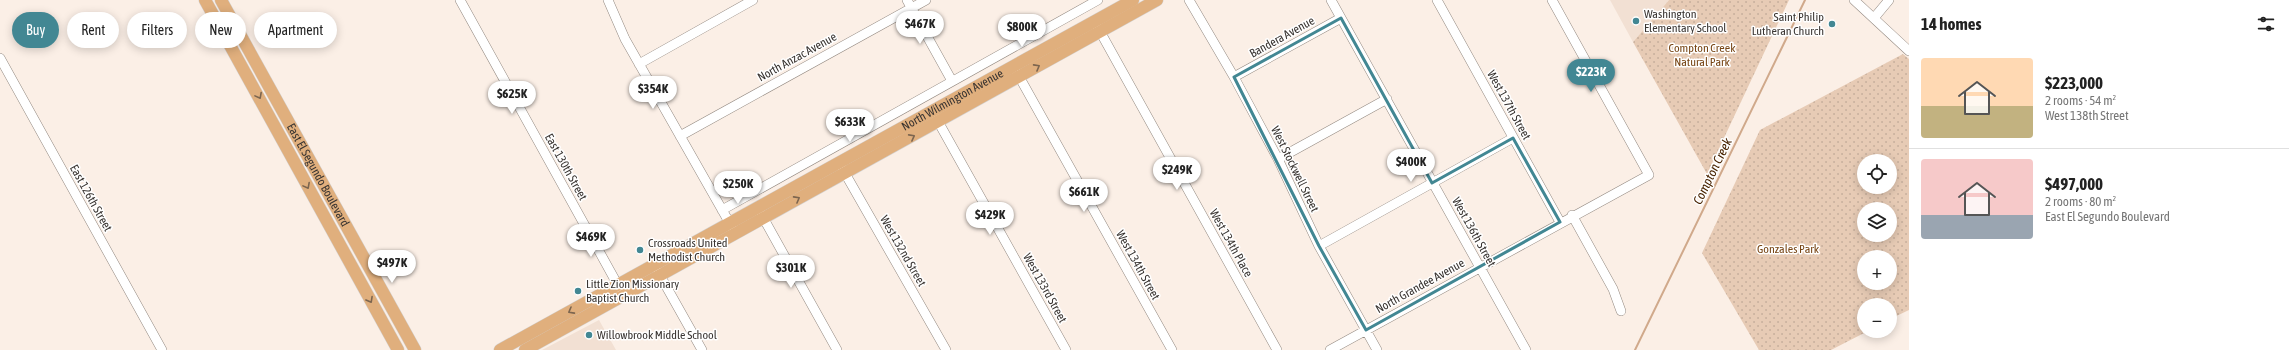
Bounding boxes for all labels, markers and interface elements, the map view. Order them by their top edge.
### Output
place label: Washington Elementary School [1644,7,1727,35]
place label: Saint Philip Lutheran Church [1752,10,1824,38]
pin: $467K [892,11,948,45]
chip: Buy [12,12,59,48]
chip: Rent [67,12,119,48]
chip: Filters [127,12,187,48]
chip: New [195,12,246,48]
chip: Apartment [254,12,337,48]
street label: Bandera Avenue [1247,13,1317,61]
icon: filters [2255,13,2277,35]
pin: $800K [994,14,1050,48]
text: 14 homes [1921,14,1982,34]
text: $467K [905,16,935,31]
marker: Washington Elementary School [1631,16,1641,26]
text: $800K [1007,19,1037,34]
marker: Saint Philip Lutheran Church [1827,19,1837,29]
street label: North Anzac Avenue [755,30,839,84]
park label: Compton Creek Natural Park [1669,41,1736,69]
pin: $223K [1563,59,1619,93]
one-way arrow [1033,64,1041,71]
text: $223K [1576,64,1606,79]
street label: North Wilmington Avenue [899,66,1006,134]
street label: West 137th Street [1484,68,1534,143]
text: $223,000 [2045,73,2103,93]
icon: home [1953,74,2001,122]
pin: $354K [625,76,681,110]
pin: $625K [484,81,540,115]
text: $354K [638,81,668,96]
text: $625K [497,86,527,101]
one-way arrow [254,92,262,99]
text: 2 rooms · 54 m² [2045,93,2116,108]
text: West 138th Street [2045,108,2129,123]
pin: $633K [822,109,878,143]
text: $633K [835,114,865,129]
street label: East El Segundo Boulevard [284,121,352,229]
street label: West Stockwell Street [1268,124,1322,215]
street label: East 130th Street [542,131,590,203]
one-way arrow [907,134,915,141]
water label: Compton Creek [1690,135,1735,207]
pin: $400K [1383,149,1439,183]
text: $400K [1396,154,1426,169]
map controls [1857,154,1897,338]
button: locate [1857,154,1897,194]
pin: $249K [1149,157,1205,191]
street label: East 126th Street [67,162,115,234]
text: $249K [1162,162,1192,177]
pin: $250K [710,171,766,205]
text: $497,000 [2045,174,2103,194]
icon: home [1953,175,2001,223]
text: $250K [723,176,753,191]
pin: $661K [1056,179,1112,213]
one-way arrow [302,182,310,189]
text: $661K [1069,184,1099,199]
text: 2 rooms · 80 m² [2045,194,2116,209]
street label: West 136th Street [1449,195,1499,270]
one-way arrow [793,197,801,204]
pin: $429K [962,202,1018,236]
button: layers [1857,202,1897,242]
text: $429K [975,207,1005,222]
street label: West 134th Place [1207,207,1255,279]
text: East El Segundo Boulevard [2045,209,2170,224]
street label: West 132nd Street [877,213,929,289]
pin: $469K [563,224,619,258]
street label: West 134th Street [1113,228,1163,303]
text: $469K [576,229,606,244]
place label: Crossroads United Methodist Church [648,236,727,264]
park label: Gonzales Park [1757,242,1820,256]
marker: Crossroads United Methodist Church [635,245,645,255]
pin: $497K [364,250,420,284]
button: + [1857,250,1897,290]
street label: West 133rd Street [1020,251,1070,326]
text: $497K [377,255,407,270]
pin: $301K [763,255,819,289]
street label: North Grandee Avenue [1373,256,1467,316]
text: $301K [776,260,806,275]
place label: Little Zion Missionary Baptist Church [586,277,679,305]
marker: Little Zion Missionary Baptist Church [573,286,583,296]
one-way arrow [365,296,372,303]
button: − [1857,298,1897,338]
one-way arrow [568,306,575,313]
place label: Willowbrook Middle School [597,328,718,342]
marker: Willowbrook Middle School [584,330,594,340]

